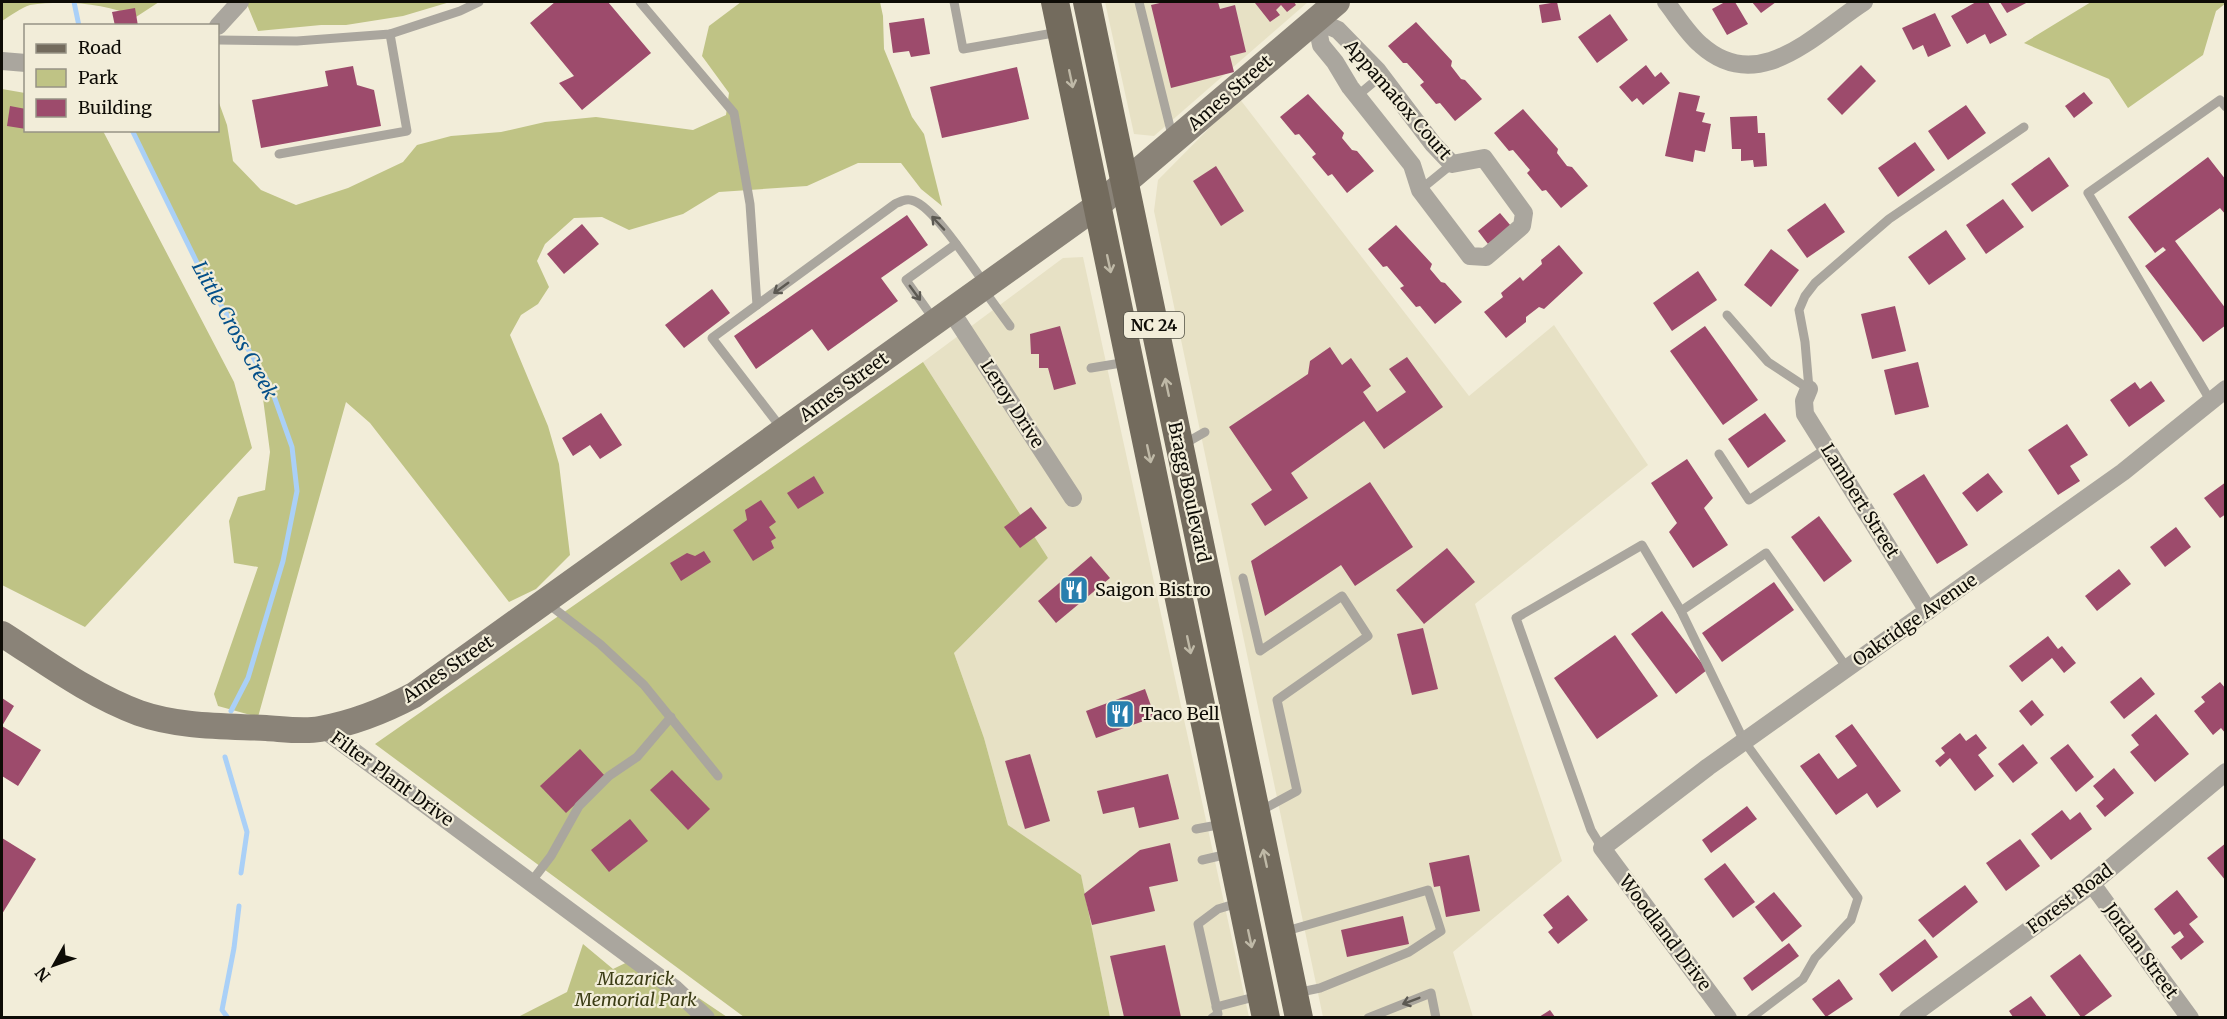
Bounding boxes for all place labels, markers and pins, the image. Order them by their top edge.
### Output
restaurant icon: Saigon Bistro [1058,574,1090,606]
place label: Saigon Bistro [1095,578,1211,601]
restaurant icon: Taco Bell [1104,698,1136,730]
place label: Taco Bell [1141,702,1220,725]

